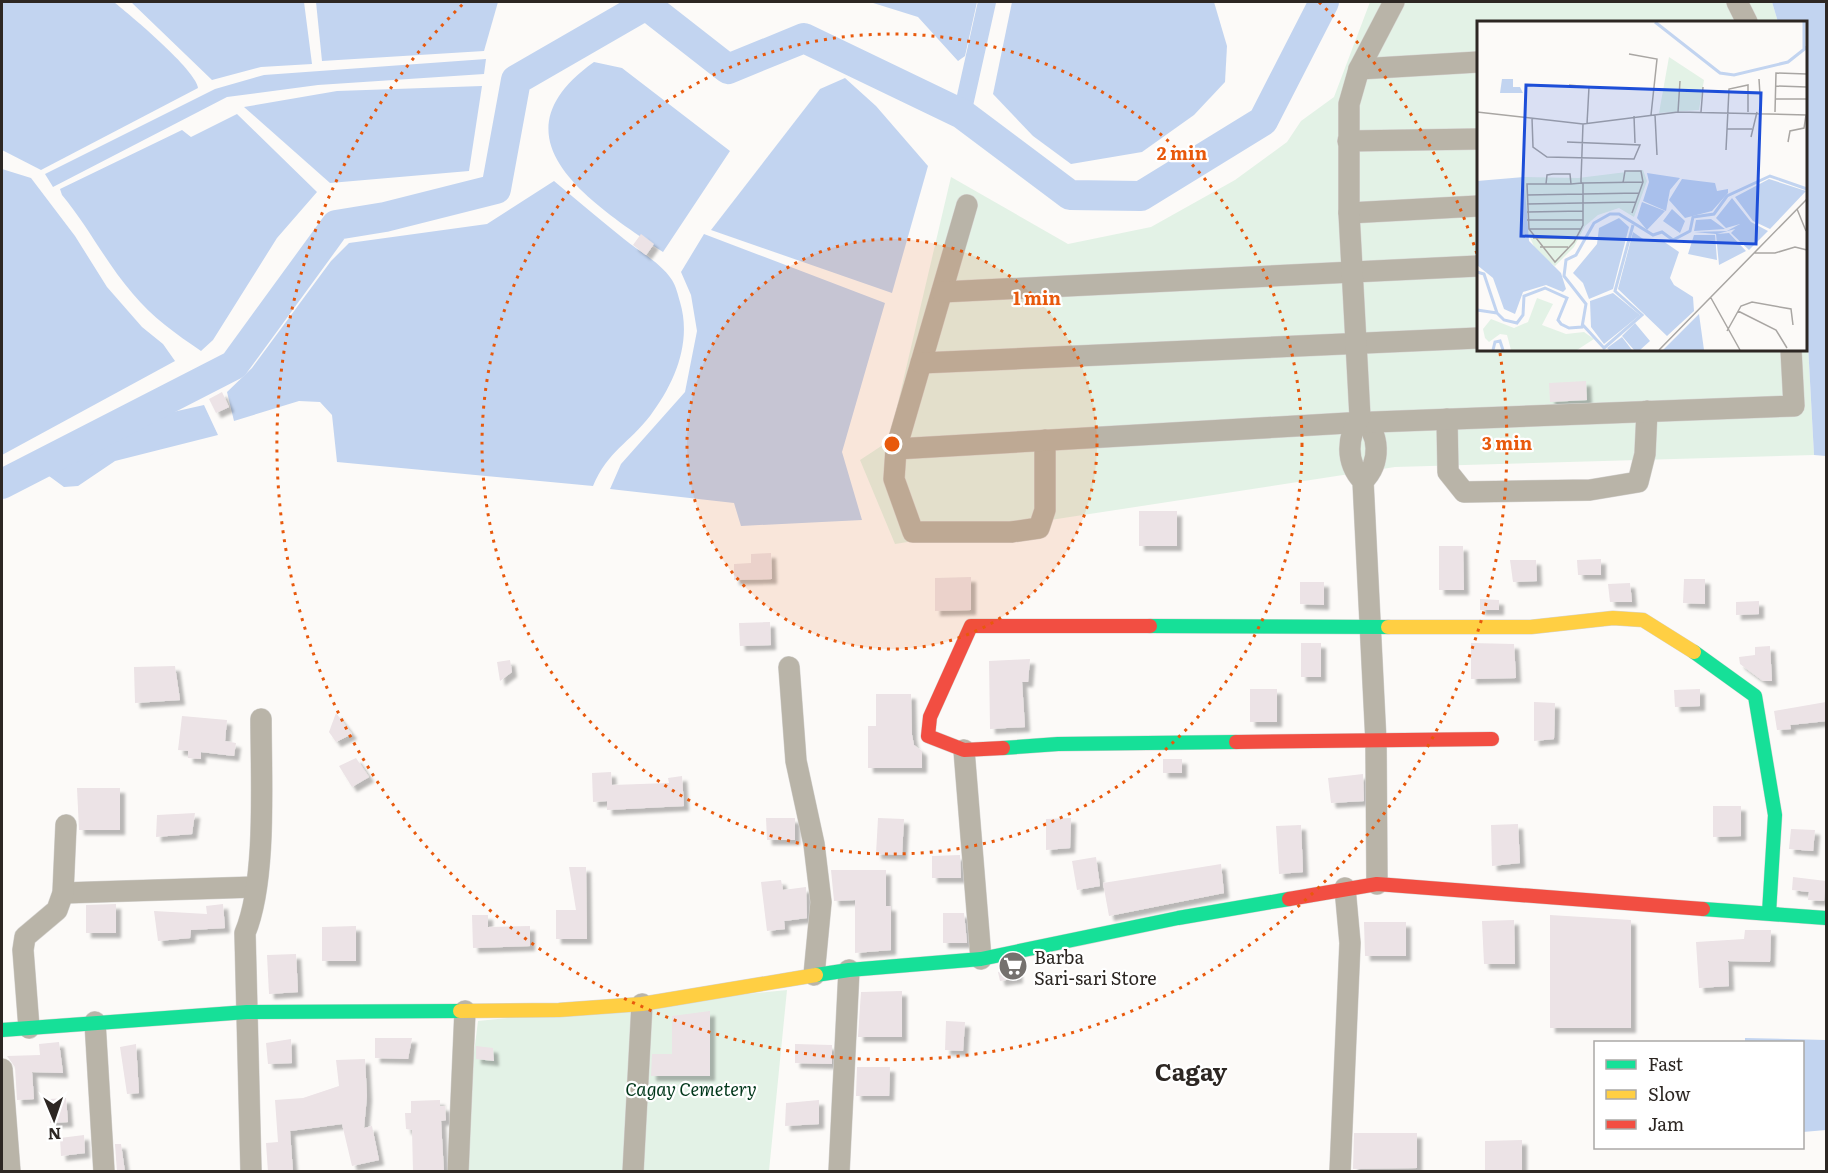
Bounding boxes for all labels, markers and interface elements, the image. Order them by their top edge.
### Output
inset map [1477,21,1807,351]
text: 2 min [1157,139,1208,166]
text: 1 min [1013,284,1062,311]
text: 3 min [1482,429,1533,456]
centre of rings [882,434,902,454]
place label: Barba Sari-sari Store [1034,943,1157,991]
supermarket icon: Barba Sari-sari Store [997,950,1029,982]
legend [1594,1041,1804,1149]
text: Fast [1648,1050,1684,1077]
district label: Cagay [1155,1053,1228,1088]
park label: Cagay Cemetery [625,1075,757,1102]
text: Slow [1648,1080,1691,1107]
north arrow [24,1089,84,1149]
text: Jam [1648,1110,1684,1137]
text: N [47,1123,62,1147]

